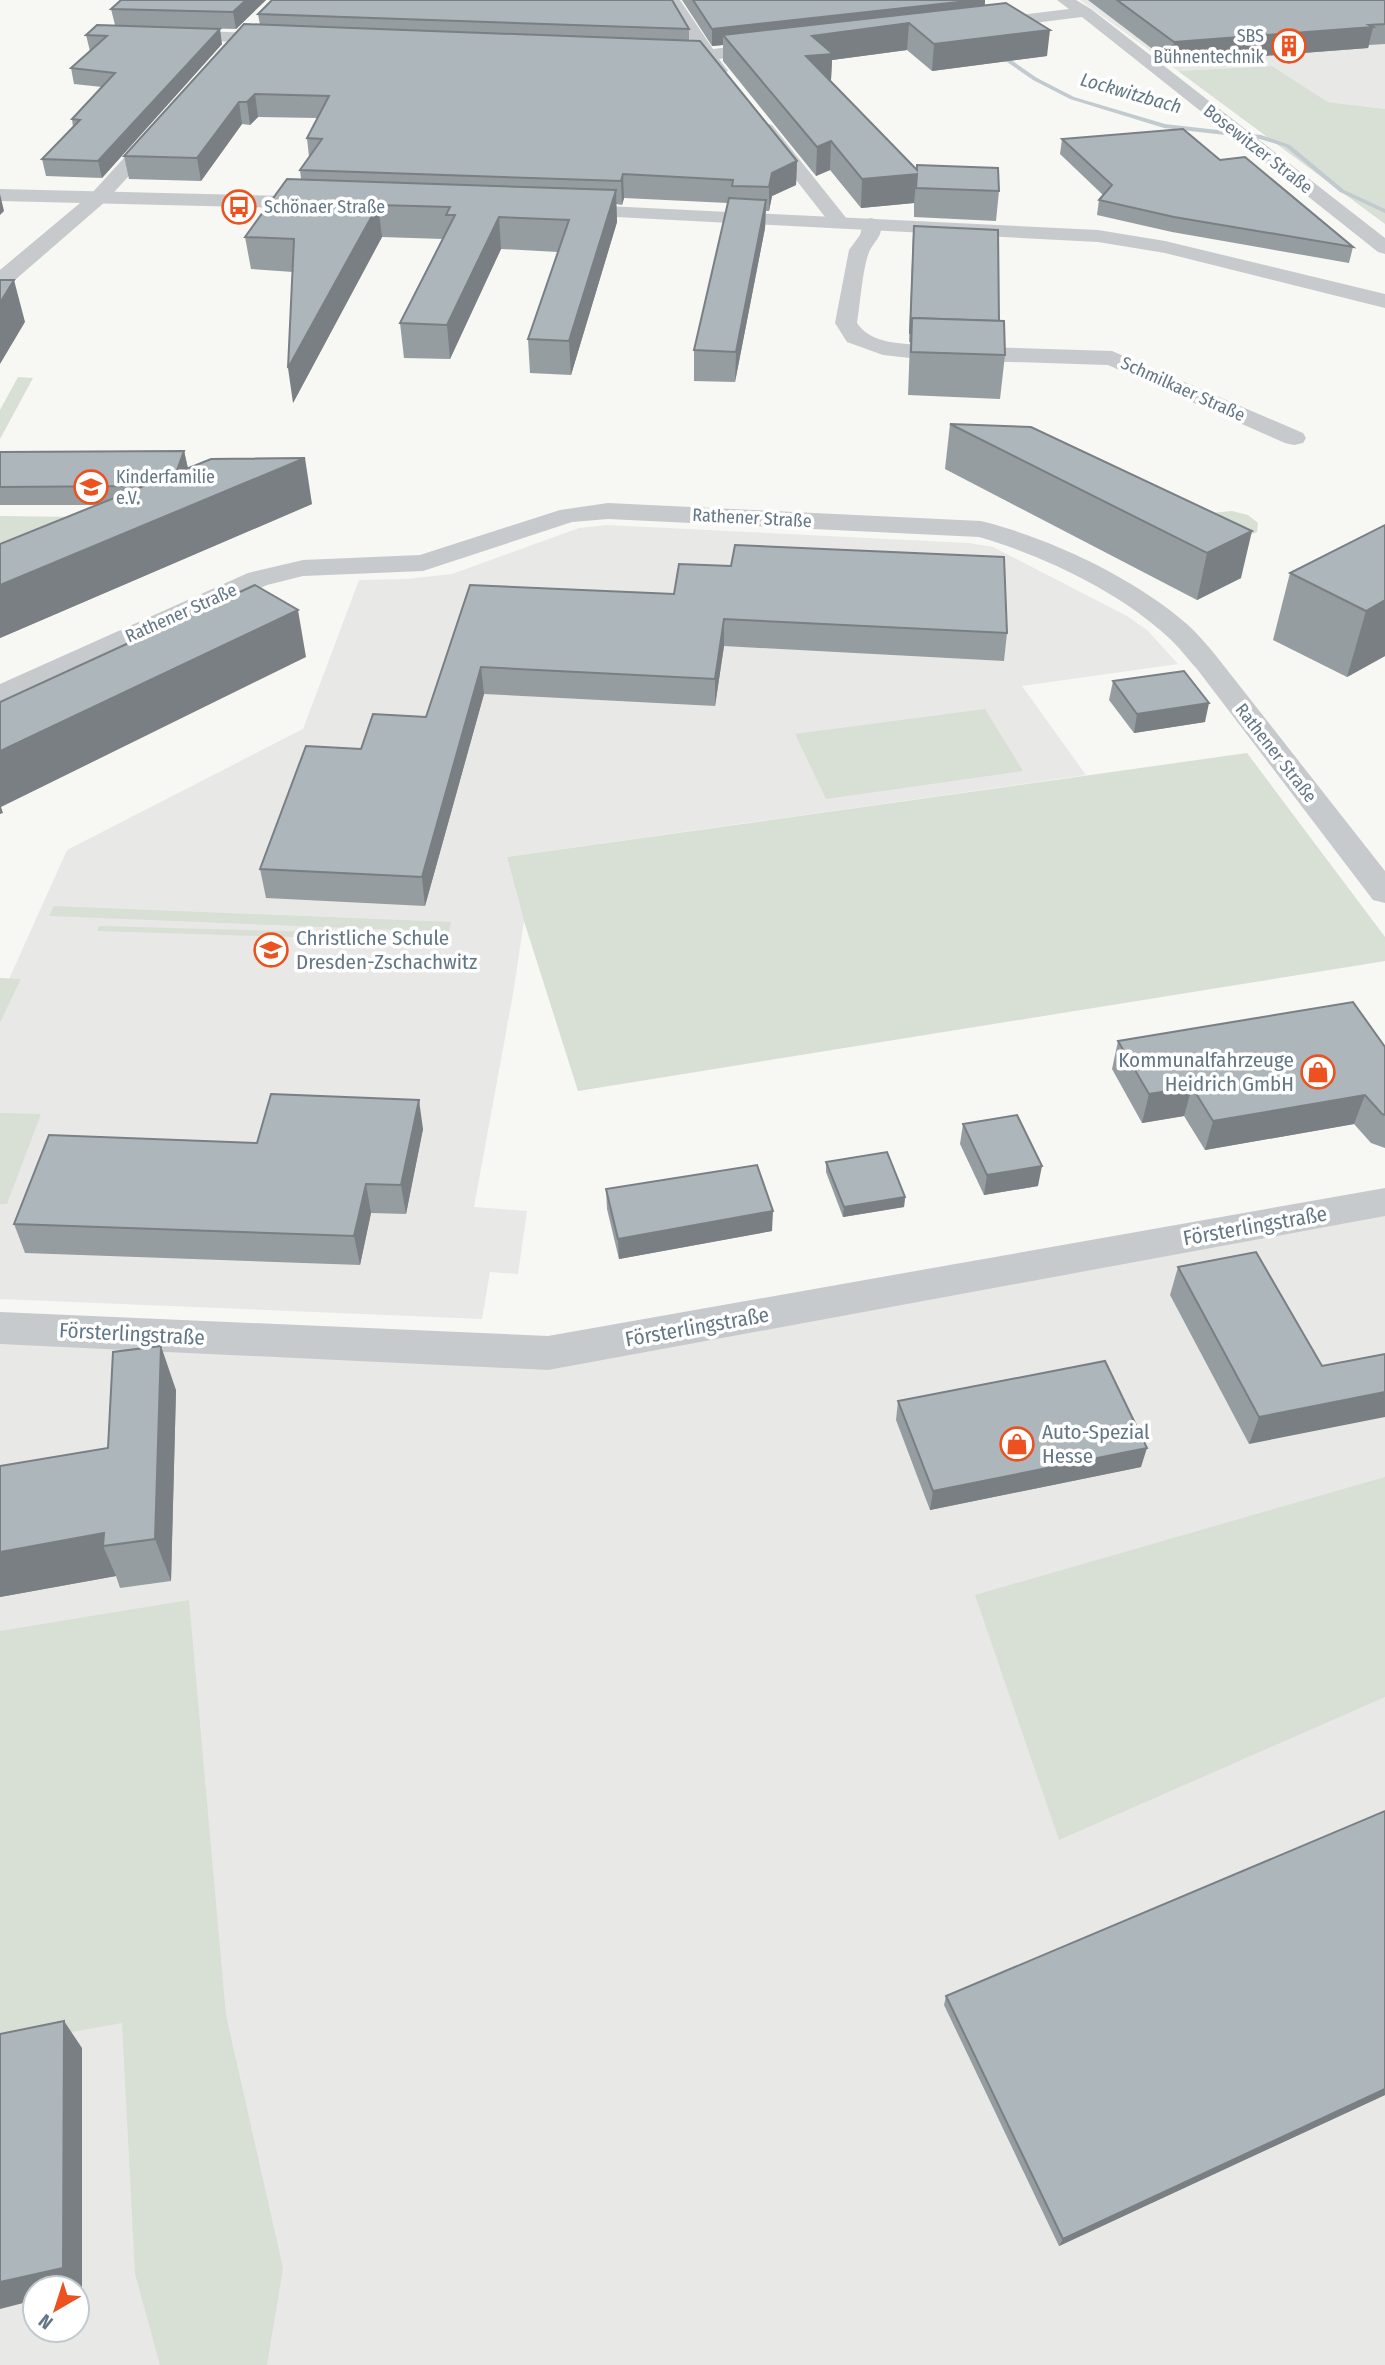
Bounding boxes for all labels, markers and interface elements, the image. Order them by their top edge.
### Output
place label: SBS Bühnentechnik [1153,25,1265,68]
building icon: SBS Bühnentechnik [1270,27,1308,65]
water label: Lockwitzbach [1078,68,1184,118]
street label: Bosewitzer Straße [1199,100,1317,198]
bus stop icon: Schönaer Straße [220,188,258,226]
place label: Schönaer Straße [264,196,385,218]
street label: Schmilkaer Straße [1118,352,1249,426]
place label: Kinderfamilie e.V. [116,466,215,509]
school or university icon: Kinderfamilie e.V. [72,468,110,506]
street label: Rathener Straße [692,504,812,532]
street label: Rathener Straße [122,579,240,647]
street label: Rathener Straße [1231,699,1322,807]
place label: Christliche Schule Dresden-Zschachwitz [296,925,477,975]
school or university icon: Christliche Schule Dresden-Zschachwitz [252,931,290,969]
place label: Kommunalfahrzeuge Heidrich GmbH [1118,1047,1294,1097]
shop icon: Kommunalfahrzeuge Heidrich GmbH [1299,1053,1337,1091]
street label: Försterlingstraße [1181,1201,1329,1251]
street label: Försterlingstraße [623,1302,771,1352]
street label: Försterlingstraße [59,1317,205,1351]
place label: Auto-Spezial Hesse [1042,1419,1150,1469]
shop icon: Auto-Spezial Hesse [998,1425,1036,1463]
north arrow [21,2274,91,2344]
text: N [34,2309,57,2334]

